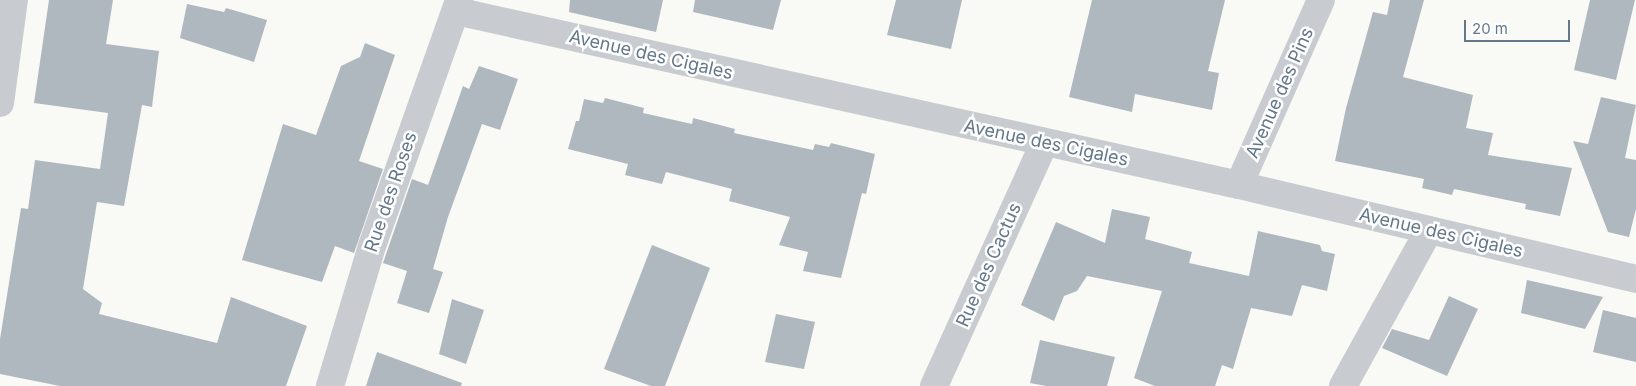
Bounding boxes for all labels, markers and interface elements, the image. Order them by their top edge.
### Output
scale bar [1466,10,1572,42]
text: 20 m [1472,19,1508,38]
street label: Avenue des Pins [1242,24,1318,162]
street label: Avenue des Cigales [567,26,735,84]
street label: Avenue des Cigales [962,115,1130,171]
street label: Rue des Roses [360,129,422,255]
street label: Rue des Cactus [952,200,1026,330]
street label: Avenue des Cigales [1357,204,1525,262]

